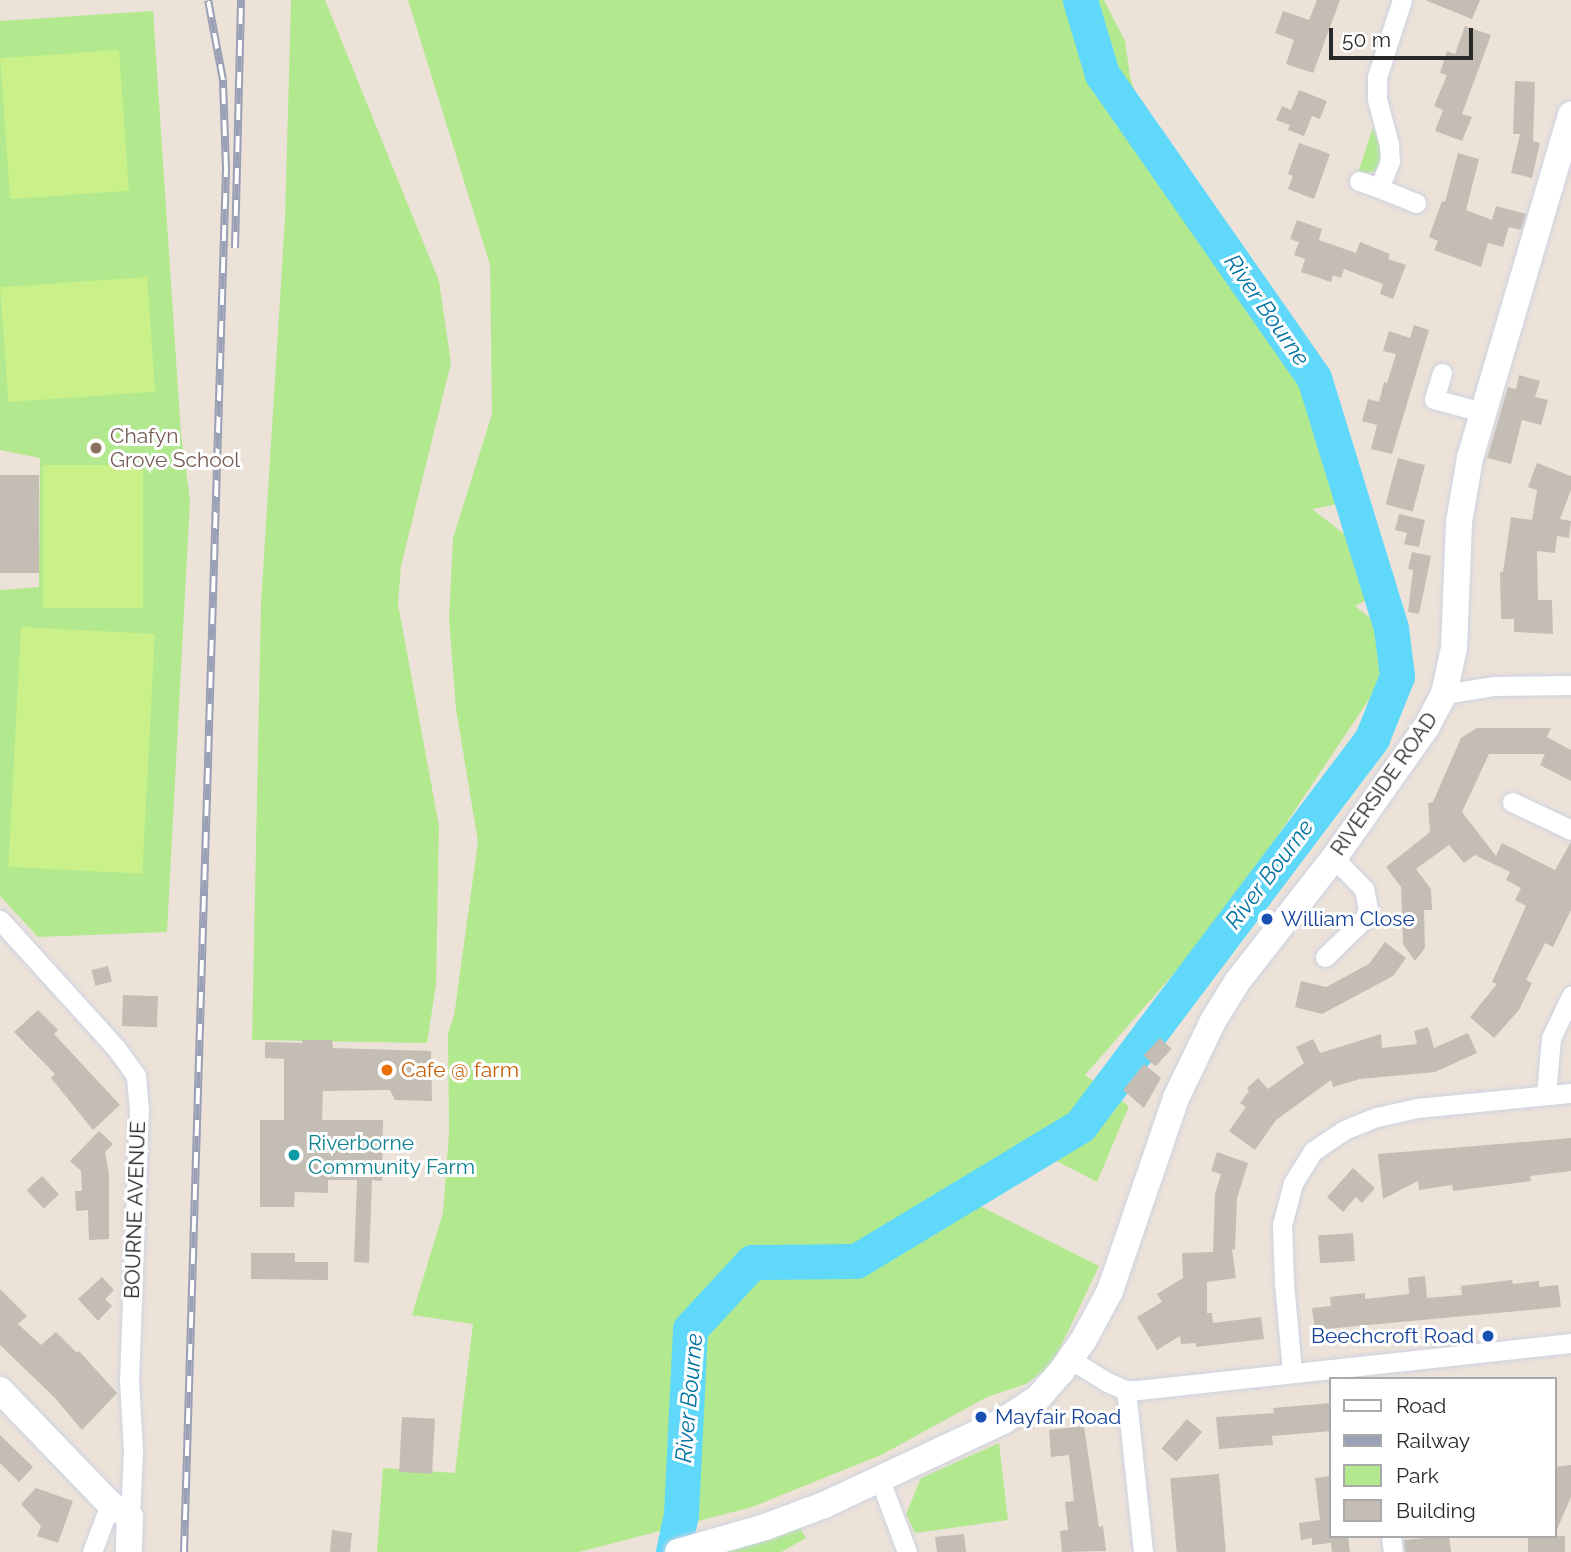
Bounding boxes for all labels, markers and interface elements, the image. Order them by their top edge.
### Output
scale bar [1333,14,1476,58]
text: 50 m [1342,27,1391,52]
water label: River Bourne [1218,249,1316,371]
place label: Chafyn Grove School [110,423,240,473]
marker: Chafyn Grove School [88,440,104,456]
street label: RIVERSIDE ROAD [1325,708,1443,860]
water label: River Bourne [1219,814,1319,934]
place label: William Close [1281,906,1415,932]
marker: William Close [1259,911,1275,927]
place label: Cafe @ farm [401,1057,519,1083]
marker: Cafe @ farm [379,1062,395,1078]
street label: BOURNE AVENUE [119,1120,151,1300]
place label: Riverborne Community Farm [308,1130,476,1180]
marker: Riverborne Community Farm [286,1147,302,1163]
place label: Beechcroft Road [1311,1323,1474,1349]
marker: Beechcroft Road [1480,1328,1496,1344]
water label: River Bourne [670,1332,708,1464]
legend [1330,1377,1557,1538]
text: Road [1396,1393,1446,1418]
place label: Mayfair Road [995,1404,1122,1430]
marker: Mayfair Road [973,1409,989,1425]
text: Railway [1396,1428,1470,1453]
text: Park [1396,1463,1439,1488]
text: Building [1396,1498,1476,1523]

